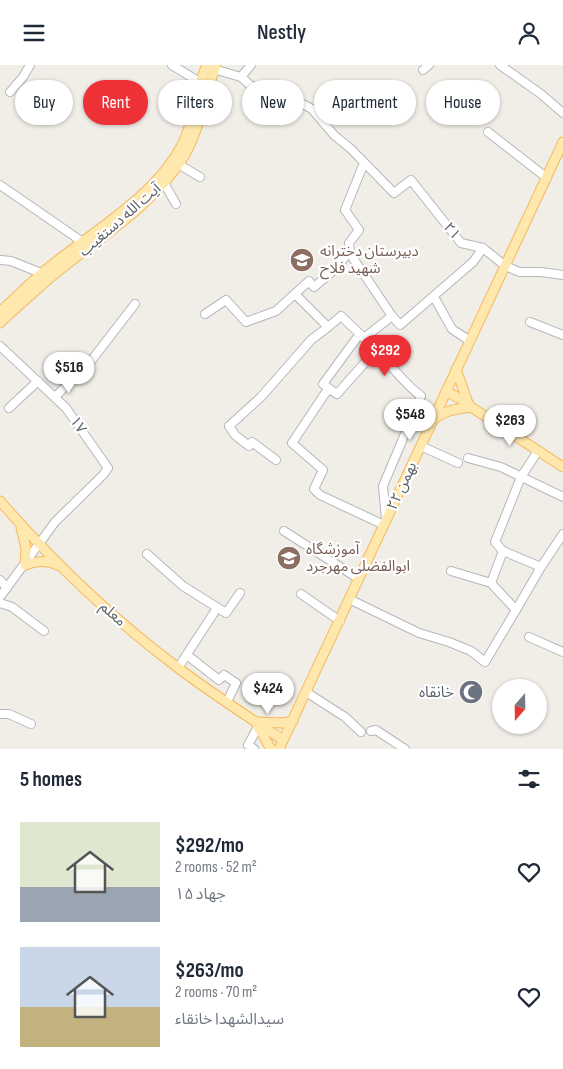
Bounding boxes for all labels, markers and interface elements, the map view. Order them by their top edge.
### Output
icon: menu [20,19,48,47]
text: Nestly [257,19,306,46]
icon: person [515,19,543,47]
chip: Buy [15,80,73,125]
chip: Rent [83,80,148,125]
chip: Filters [158,80,232,125]
chip: New [242,80,304,125]
chip: Apartment [314,80,416,125]
chip: House [426,80,500,125]
street label: آیت الله دستغیب [75,179,165,261]
street label: ۲۱ [439,218,465,244]
place label: دبیرستان دخترانه شهید فلاح [320,242,419,280]
school or university icon: دبیرستان دخترانه شهید فلاح [289,247,315,273]
pin: $292 [355,335,415,377]
text: $292 [370,341,400,360]
pin: $516 [39,351,99,394]
text: $516 [54,358,84,377]
pin: $548 [380,399,440,441]
text: $548 [395,405,425,424]
pin: $263 [480,405,540,447]
text: $263 [495,411,525,430]
street label: ۱۷ [65,413,91,438]
street label: ۲۲ بهمن [383,459,421,513]
place label: آموزشگاه ابوالفضلی مهرجرد [306,540,410,576]
school or university icon: آموزشگاه ابوالفضلی مهرجرد [276,545,302,571]
street label: معلم [95,597,130,631]
pin: $424 [238,673,298,715]
text: $424 [253,679,283,698]
mosque icon: خانقاه [458,679,484,705]
north arrow [492,679,548,734]
map controls [492,679,547,734]
place label: خانقاه [419,683,454,702]
icon: filters [515,765,543,793]
text: 5 homes [20,767,82,792]
text: $292/mo [175,833,244,858]
icon: home [60,842,120,902]
text: 2 rooms · 52 m² [175,858,257,877]
icon: heart [515,858,543,886]
text: جهاد ۱۵ [175,885,226,904]
text: $263/mo [175,958,244,983]
icon: home [60,967,120,1027]
text: 2 rooms · 70 m² [175,983,257,1002]
icon: heart [515,983,543,1011]
text: سیدالشهدا خانقاء [175,1010,284,1029]

